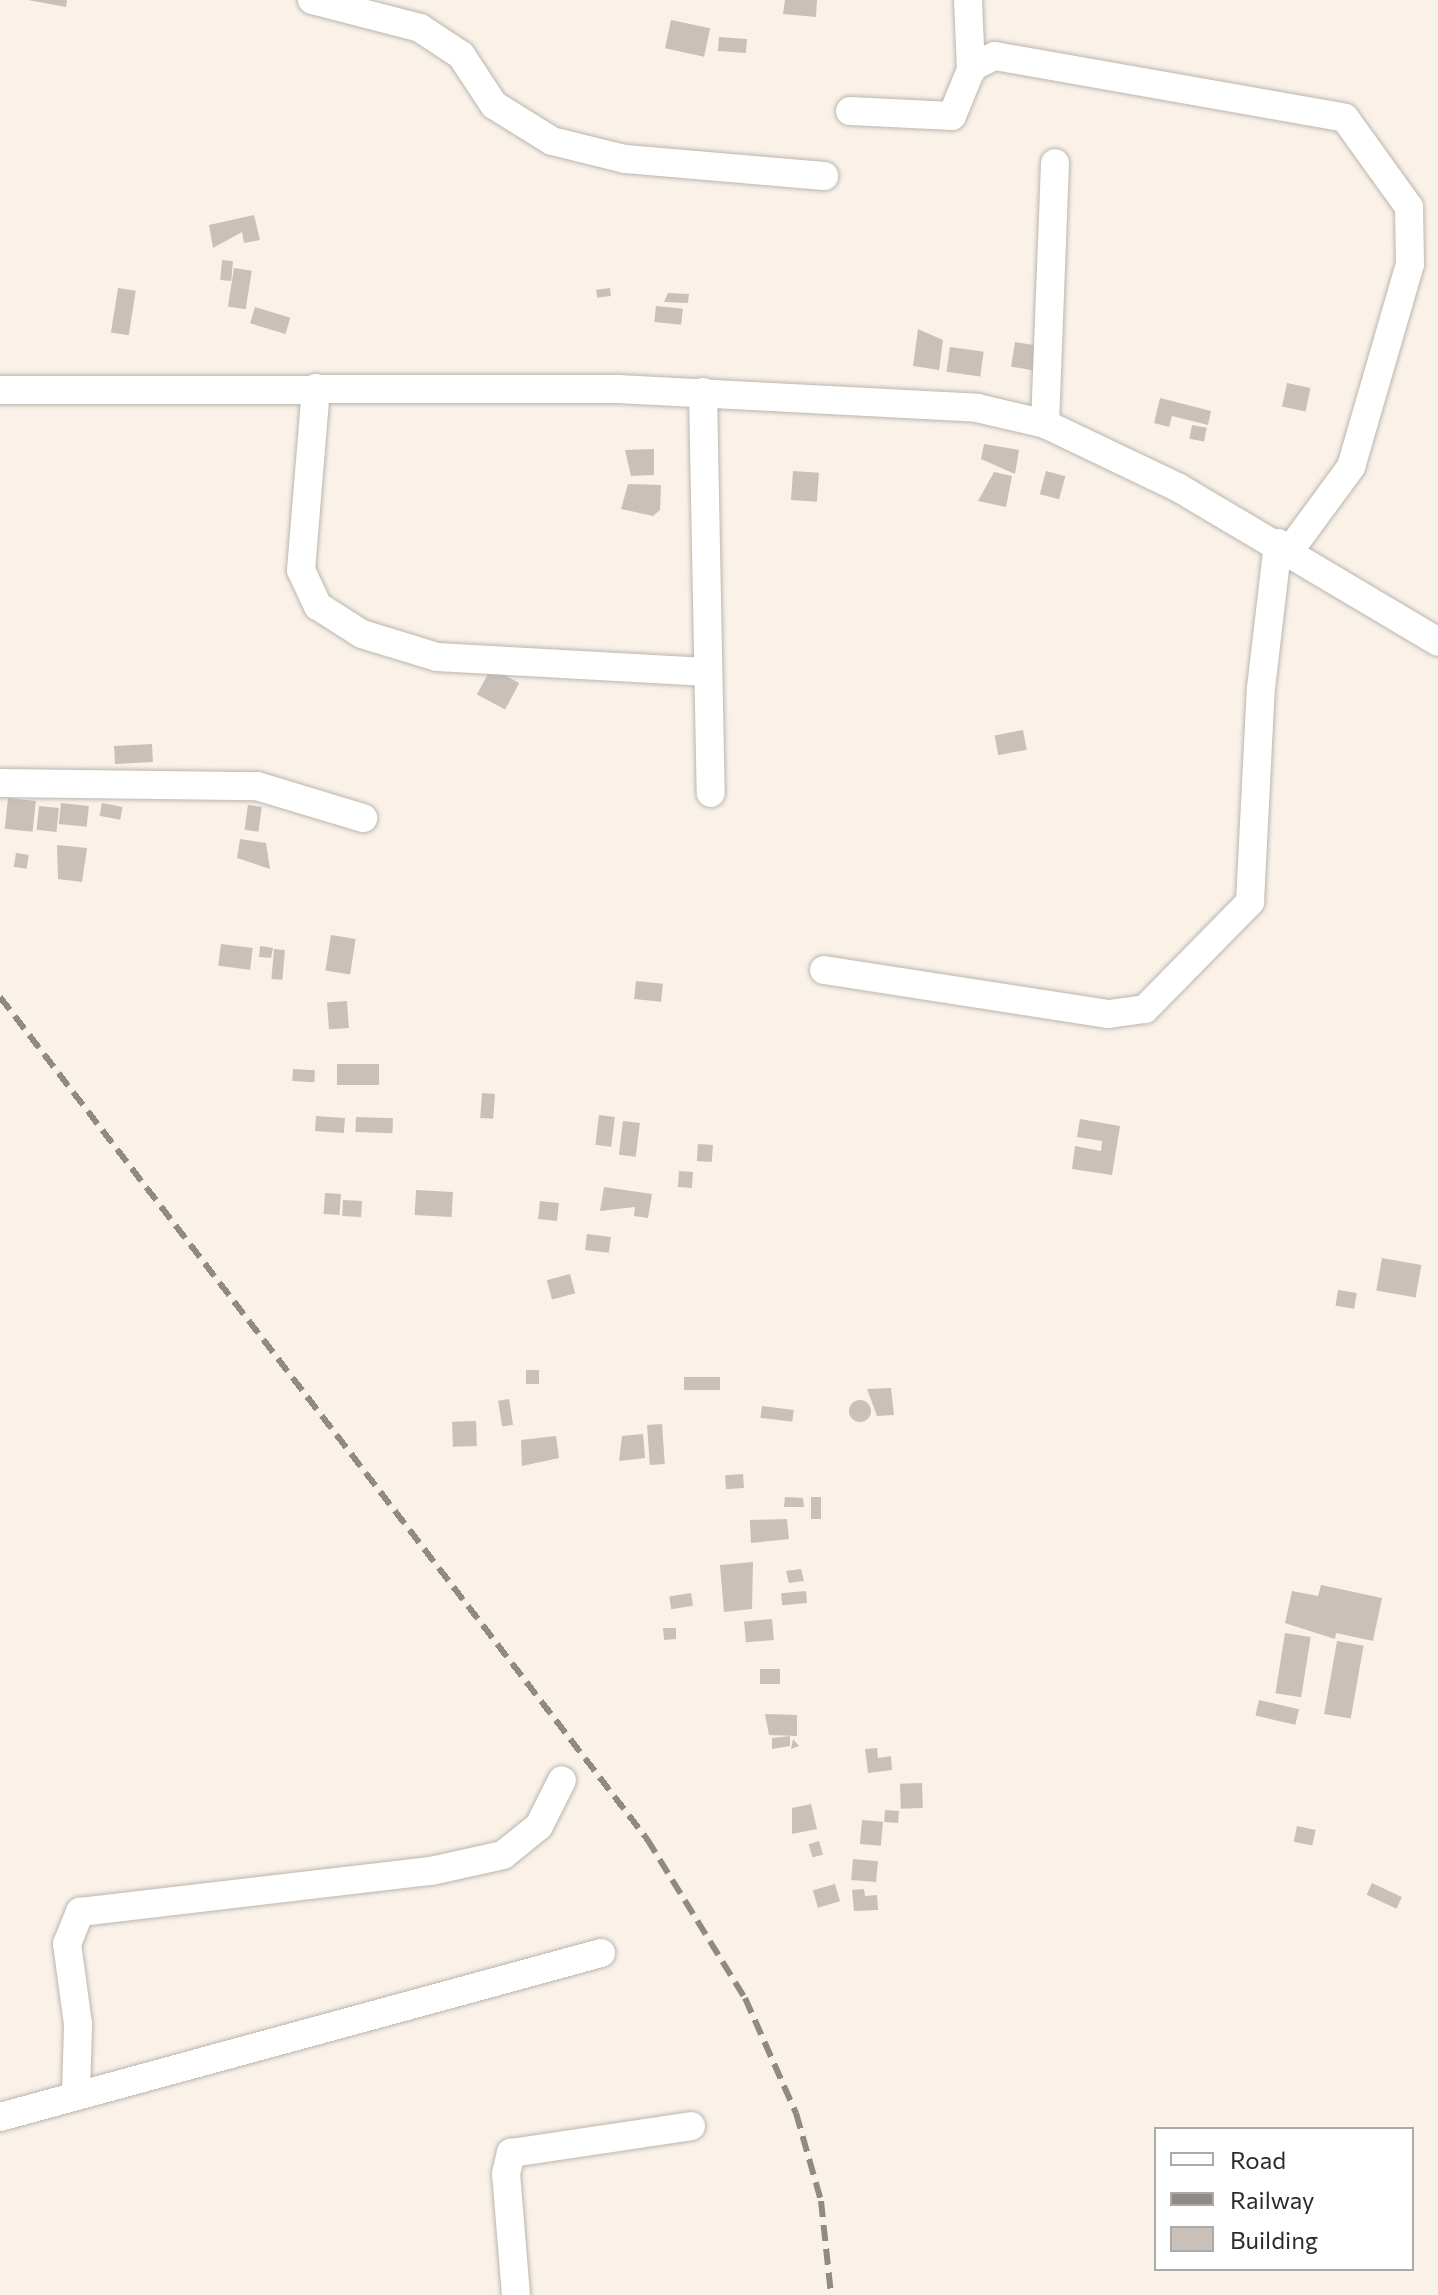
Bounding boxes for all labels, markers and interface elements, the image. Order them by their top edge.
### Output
legend [1154,2127,1414,2271]
text: Road [1230,2145,1286,2174]
text: Railway [1230,2185,1315,2214]
text: Building [1230,2225,1318,2254]

